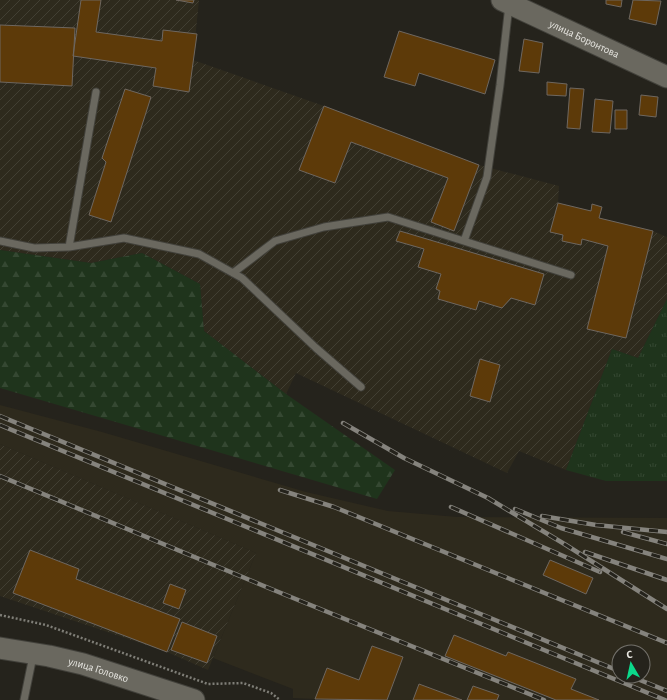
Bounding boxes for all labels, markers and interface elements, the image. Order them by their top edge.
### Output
street label: улица Боронтова [547,17,621,59]
north arrow [611,644,651,684]
text: С [626,649,633,661]
street label: улица Головко [66,655,130,684]

